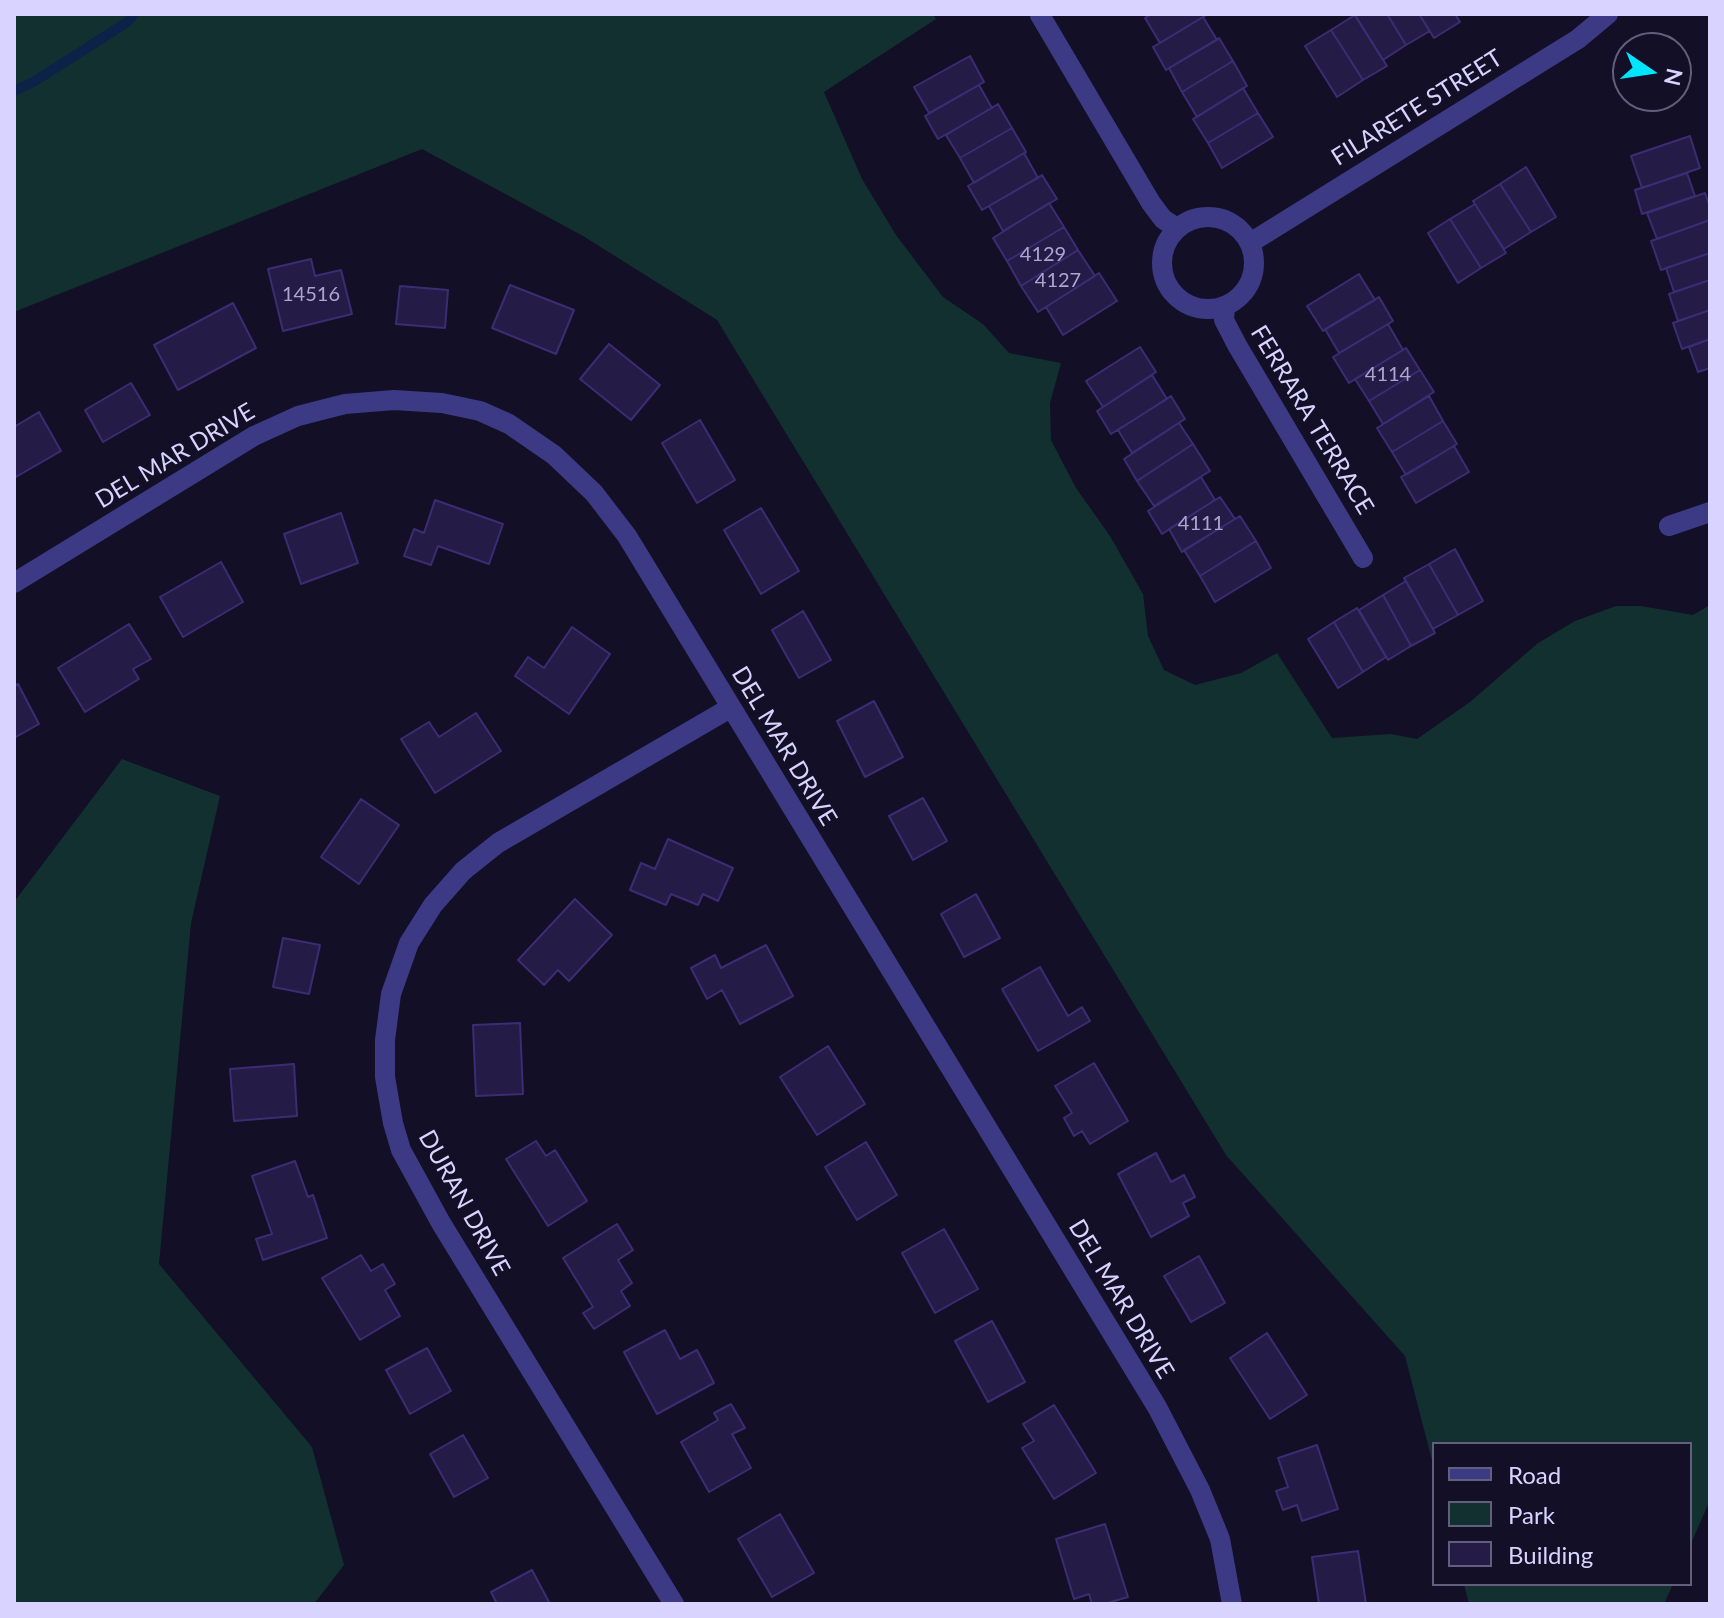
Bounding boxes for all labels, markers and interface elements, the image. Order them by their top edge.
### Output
north arrow [1612,32,1692,112]
street label: FILARETE STREET [1326,44,1508,172]
text: N [1659,66,1689,88]
house number: 4129 [1020,243,1066,267]
house number: 4127 [1035,269,1081,293]
house number: 14516 [282,283,340,307]
street label: FERRARA TERRACE [1244,320,1380,520]
house number: 4114 [1365,363,1411,387]
street label: DEL MAR DRIVE [90,397,260,515]
house number: 4111 [1178,512,1224,536]
street label: DEL MAR DRIVE [725,661,843,831]
street label: DURAN DRIVE [412,1125,516,1281]
street label: DEL MAR DRIVE [1062,1214,1180,1384]
legend [1432,1442,1692,1586]
text: Road [1508,1460,1561,1489]
text: Park [1508,1500,1555,1529]
text: Building [1508,1540,1593,1569]

